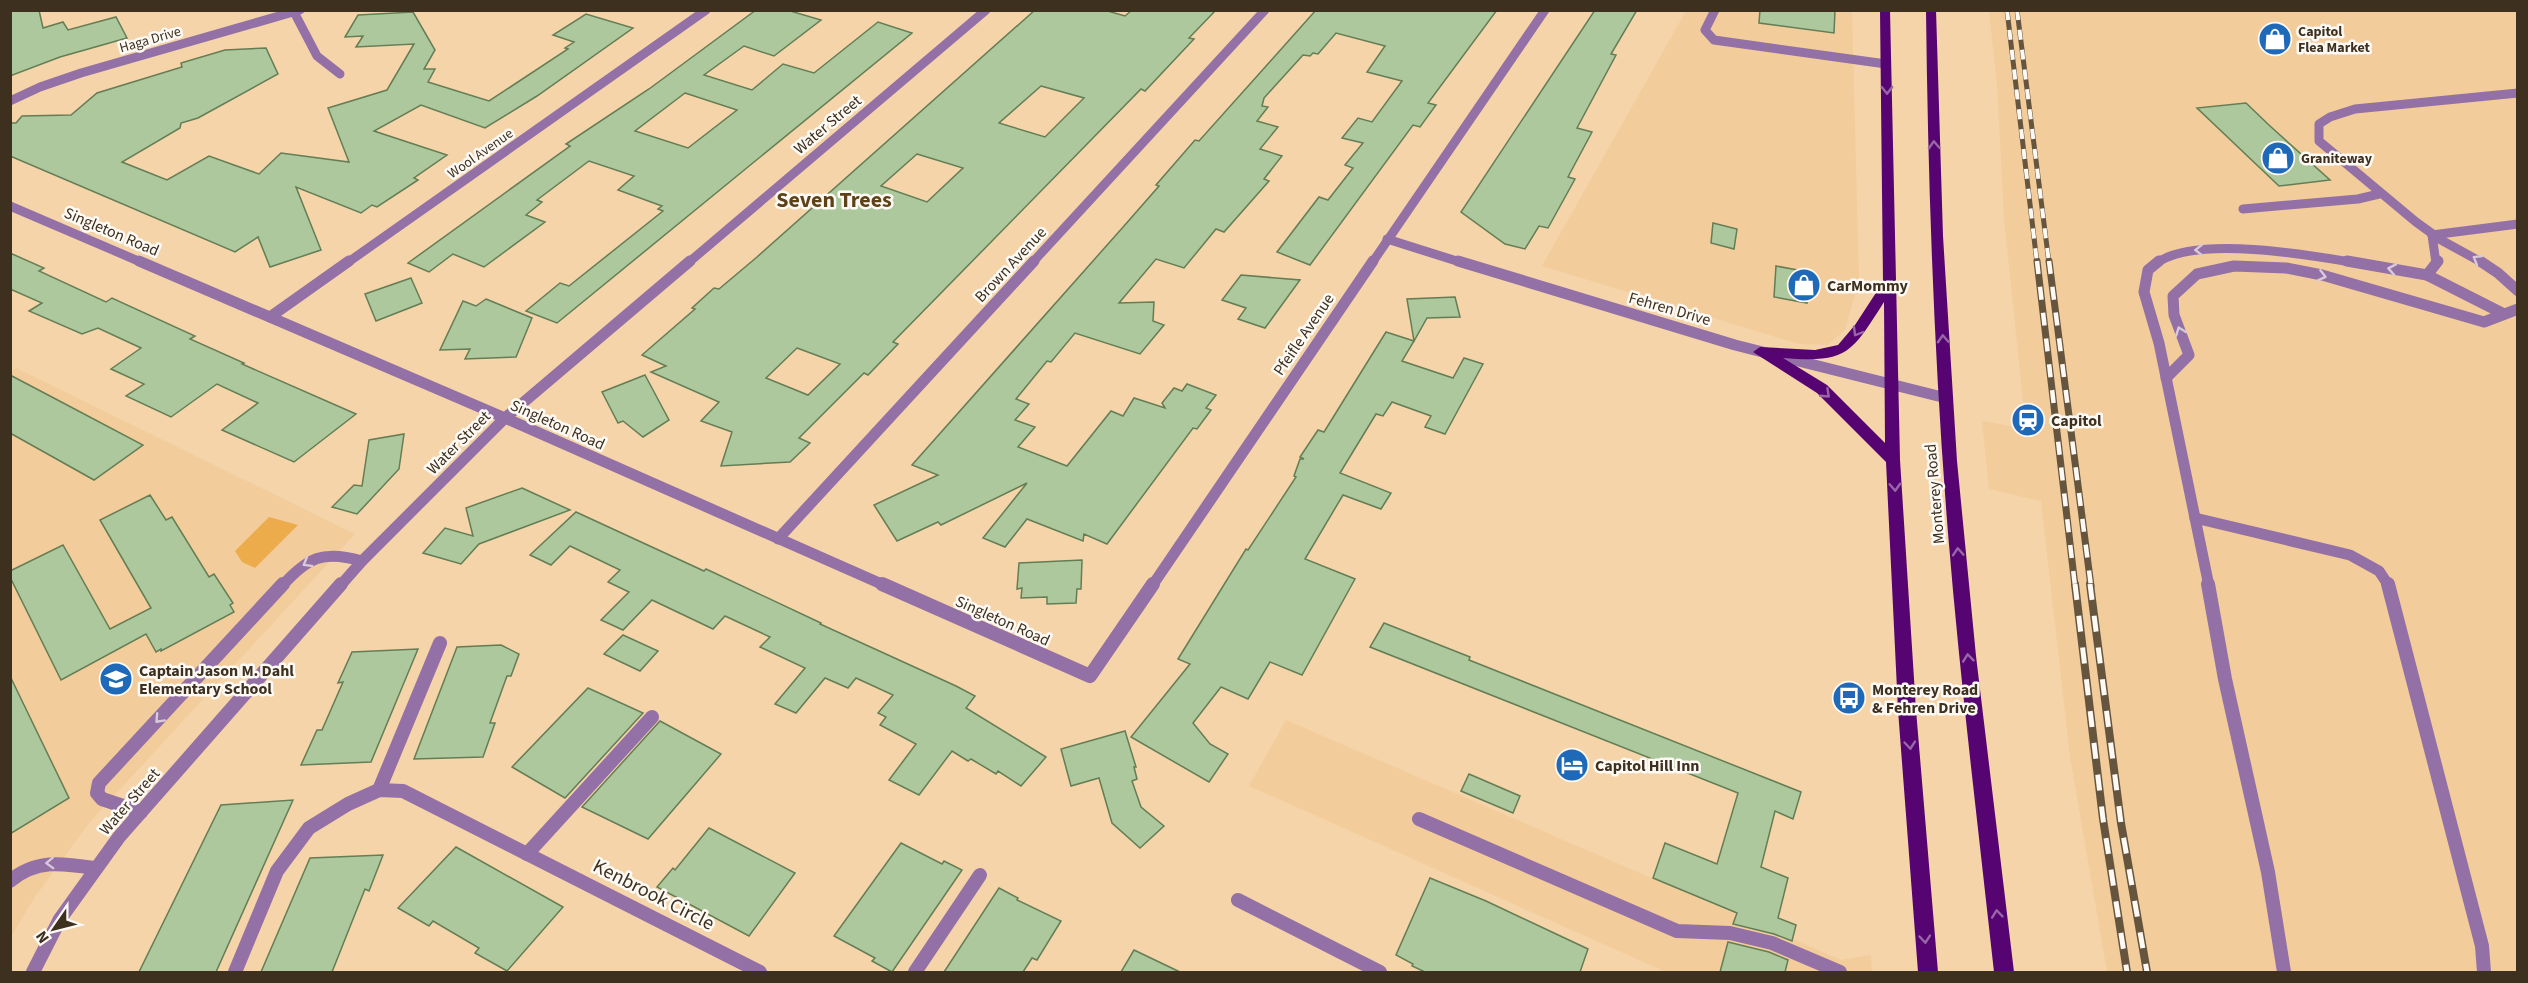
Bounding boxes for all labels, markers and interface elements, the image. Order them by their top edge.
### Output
shop icon: Capitol Flea Market [2257,21,2293,57]
street label: Haga Drive [117,22,183,58]
place label: Capitol Flea Market [2298,22,2371,58]
one-way arrow [1880,85,1893,94]
street label: Water Street [789,90,867,160]
street label: Wool Avenue [444,124,517,184]
one-way arrow [1928,140,1941,149]
shop icon: Graniteway [2260,140,2296,176]
place label: Graniteway [2301,149,2373,169]
district label: Seven Trees [776,184,892,216]
street label: Singleton Road [61,202,163,262]
street label: Brown Avenue [970,222,1052,307]
one-way arrow [2194,244,2203,257]
one-way arrow [2473,255,2484,266]
one-way arrow [2388,263,2397,275]
shop icon: CarMommy [1786,267,1822,303]
one-way arrow [2317,268,2327,281]
place label: CarMommy [1827,275,1909,297]
street label: Fehren Drive [1626,287,1713,331]
street label: Pfeifle Avenue [1268,289,1339,380]
one-way arrow [1852,326,1864,336]
one-way arrow [2175,326,2187,337]
one-way arrow [1937,335,1949,344]
one-way arrow [1819,387,1830,398]
street label: Singleton Road [507,394,608,456]
station icon: Capitol [2010,402,2046,438]
street label: Water Street [422,405,496,480]
place label: Capitol [2051,410,2102,432]
street label: Monterey Road [1920,443,1950,545]
one-way arrow [1888,483,1901,492]
one-way arrow [1952,547,1965,556]
one-way arrow [303,555,313,567]
street label: Singleton Road [952,590,1053,652]
one-way arrow [1962,653,1975,663]
place label: Captain Jason M. Dahl Elementary School [139,660,294,700]
school or university icon: Captain Jason M. Dahl Elementary School [98,661,134,697]
place label: Monterey Road & Fehren Drive [1872,679,1978,719]
bus stop icon: Monterey Road & Fehren Drive [1831,680,1867,716]
one-way arrow [155,712,166,723]
one-way arrow [1903,740,1916,749]
hotel icon: Capitol Hill Inn [1554,747,1590,783]
place label: Capitol Hill Inn [1595,755,1700,777]
street label: Water Street [95,763,165,840]
street label: Kenbrook Circle [588,852,719,938]
one-way arrow [45,857,54,870]
north arrow [24,899,84,959]
one-way arrow [1992,910,2004,919]
text: N [30,926,55,948]
one-way arrow [1918,934,1931,944]

